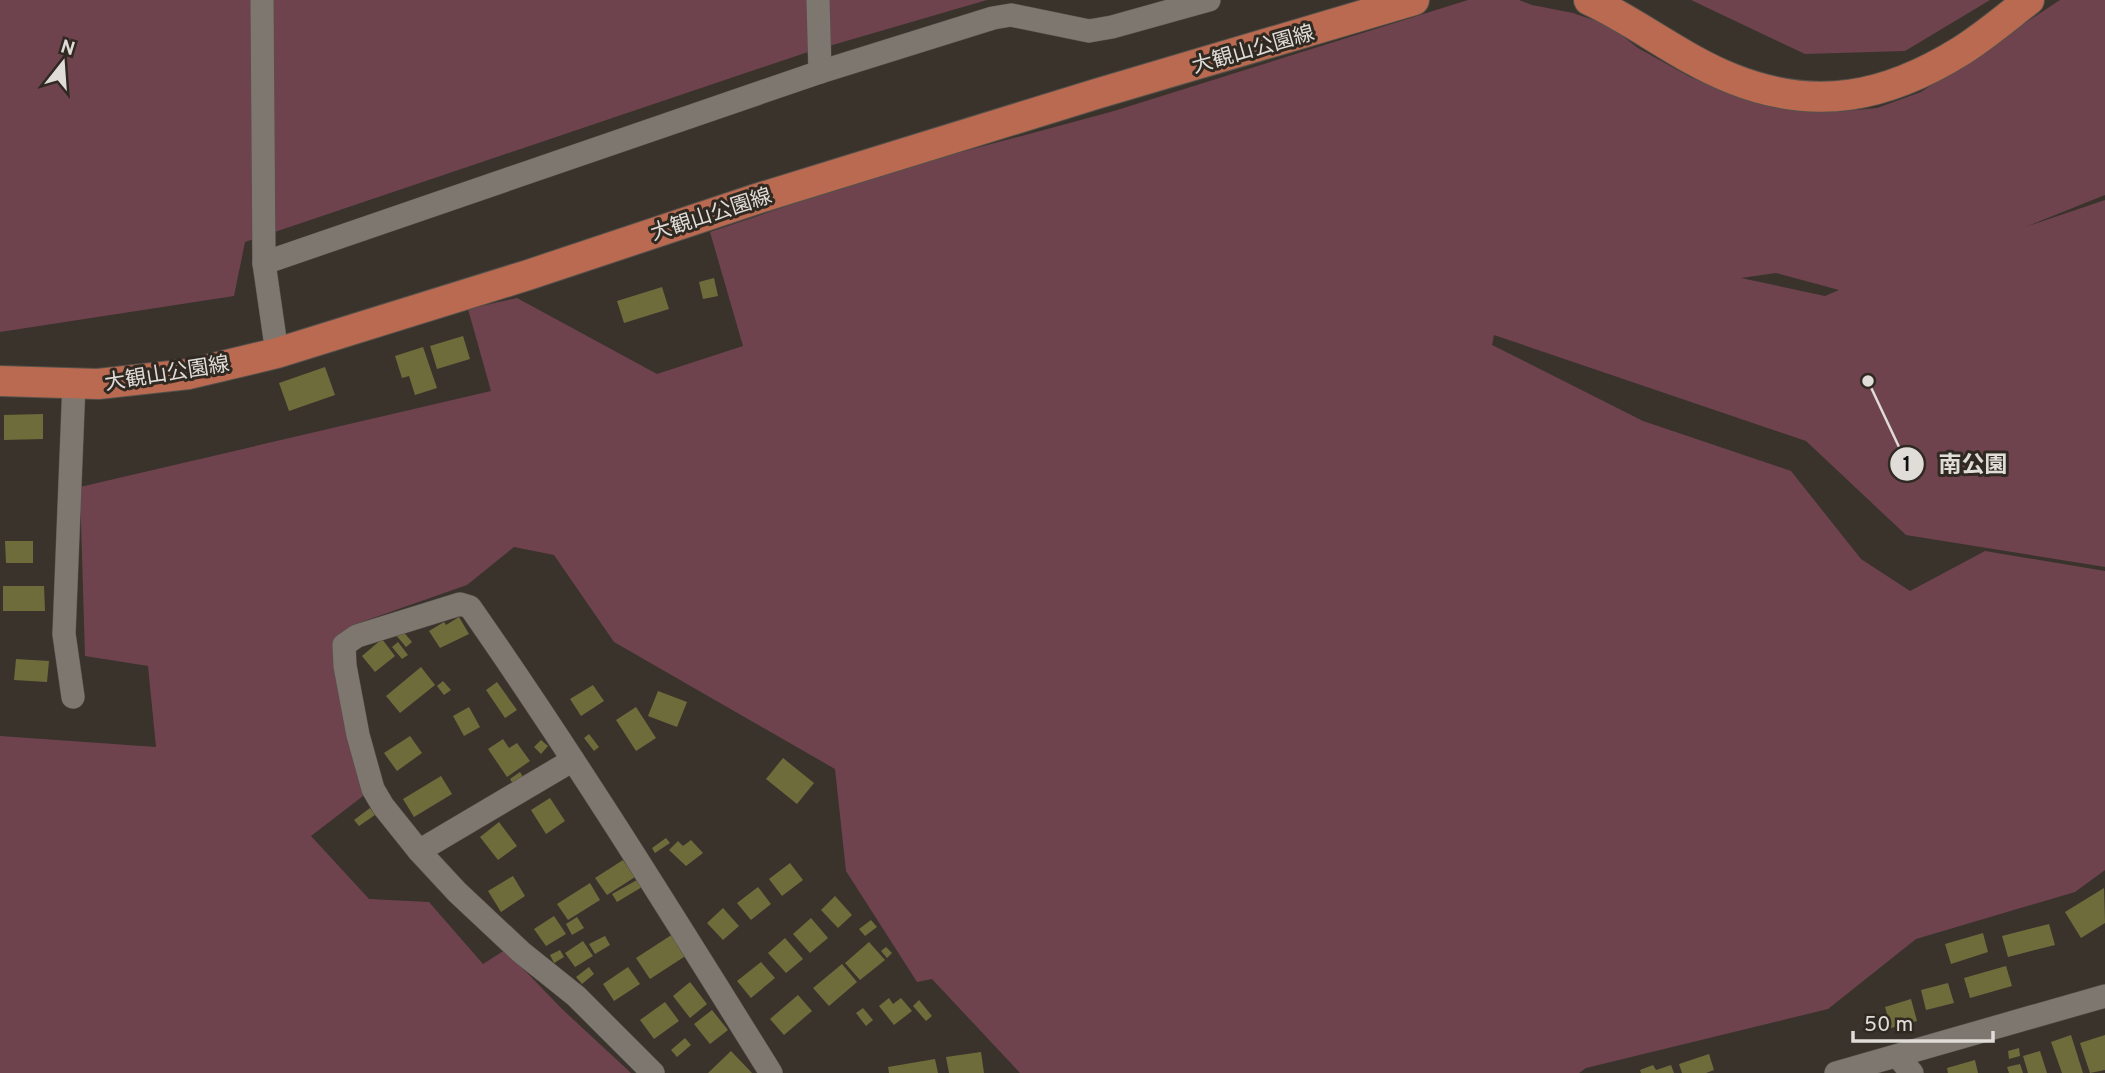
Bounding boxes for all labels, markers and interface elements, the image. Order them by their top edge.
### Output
street label: 大観山公園線 [1189,20,1318,81]
north arrow [28,28,98,98]
text: N [57,35,77,62]
street label: 大観山公園線 [647,183,776,248]
street label: 大観山公園線 [103,351,232,398]
callout: 南公園 [1890,442,2022,486]
text: 1 [1903,452,1911,479]
text: 南公園 [1939,452,2008,481]
scale bar [1853,1000,1993,1044]
text: 50 m [1864,1012,1913,1039]

